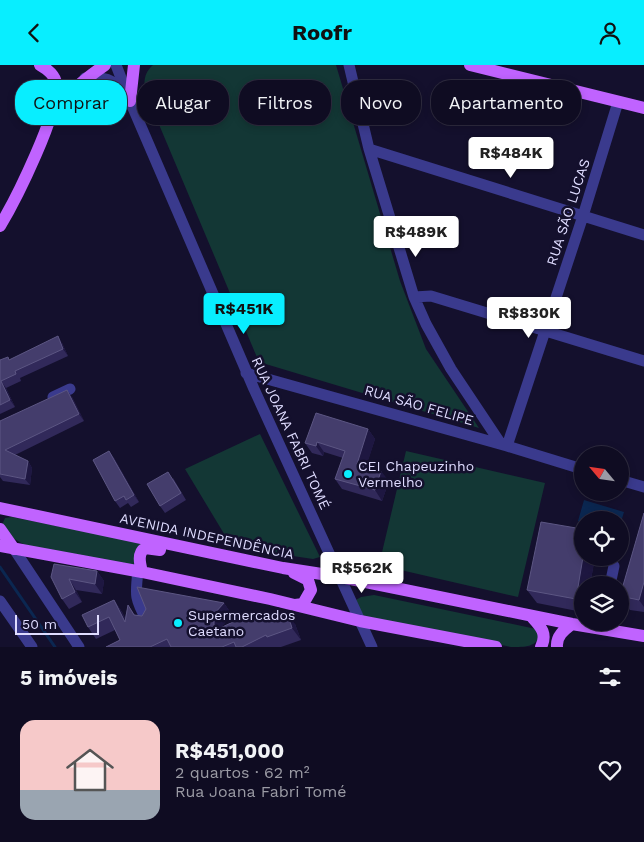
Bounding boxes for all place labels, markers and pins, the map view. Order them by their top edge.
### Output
pin: R$484K [470,137,552,179]
pin: R$489K [375,215,457,258]
pin: R$451K [203,293,285,335]
pin: R$830K [488,297,570,339]
place label: CEI Chapeuzinho Vermelho [358,458,474,490]
marker: CEI Chapeuzinho Vermelho [342,468,354,480]
pin: R$562K [321,551,403,594]
place label: Supermercados Caetano [188,607,295,639]
marker: Supermercados Caetano [172,617,184,629]

